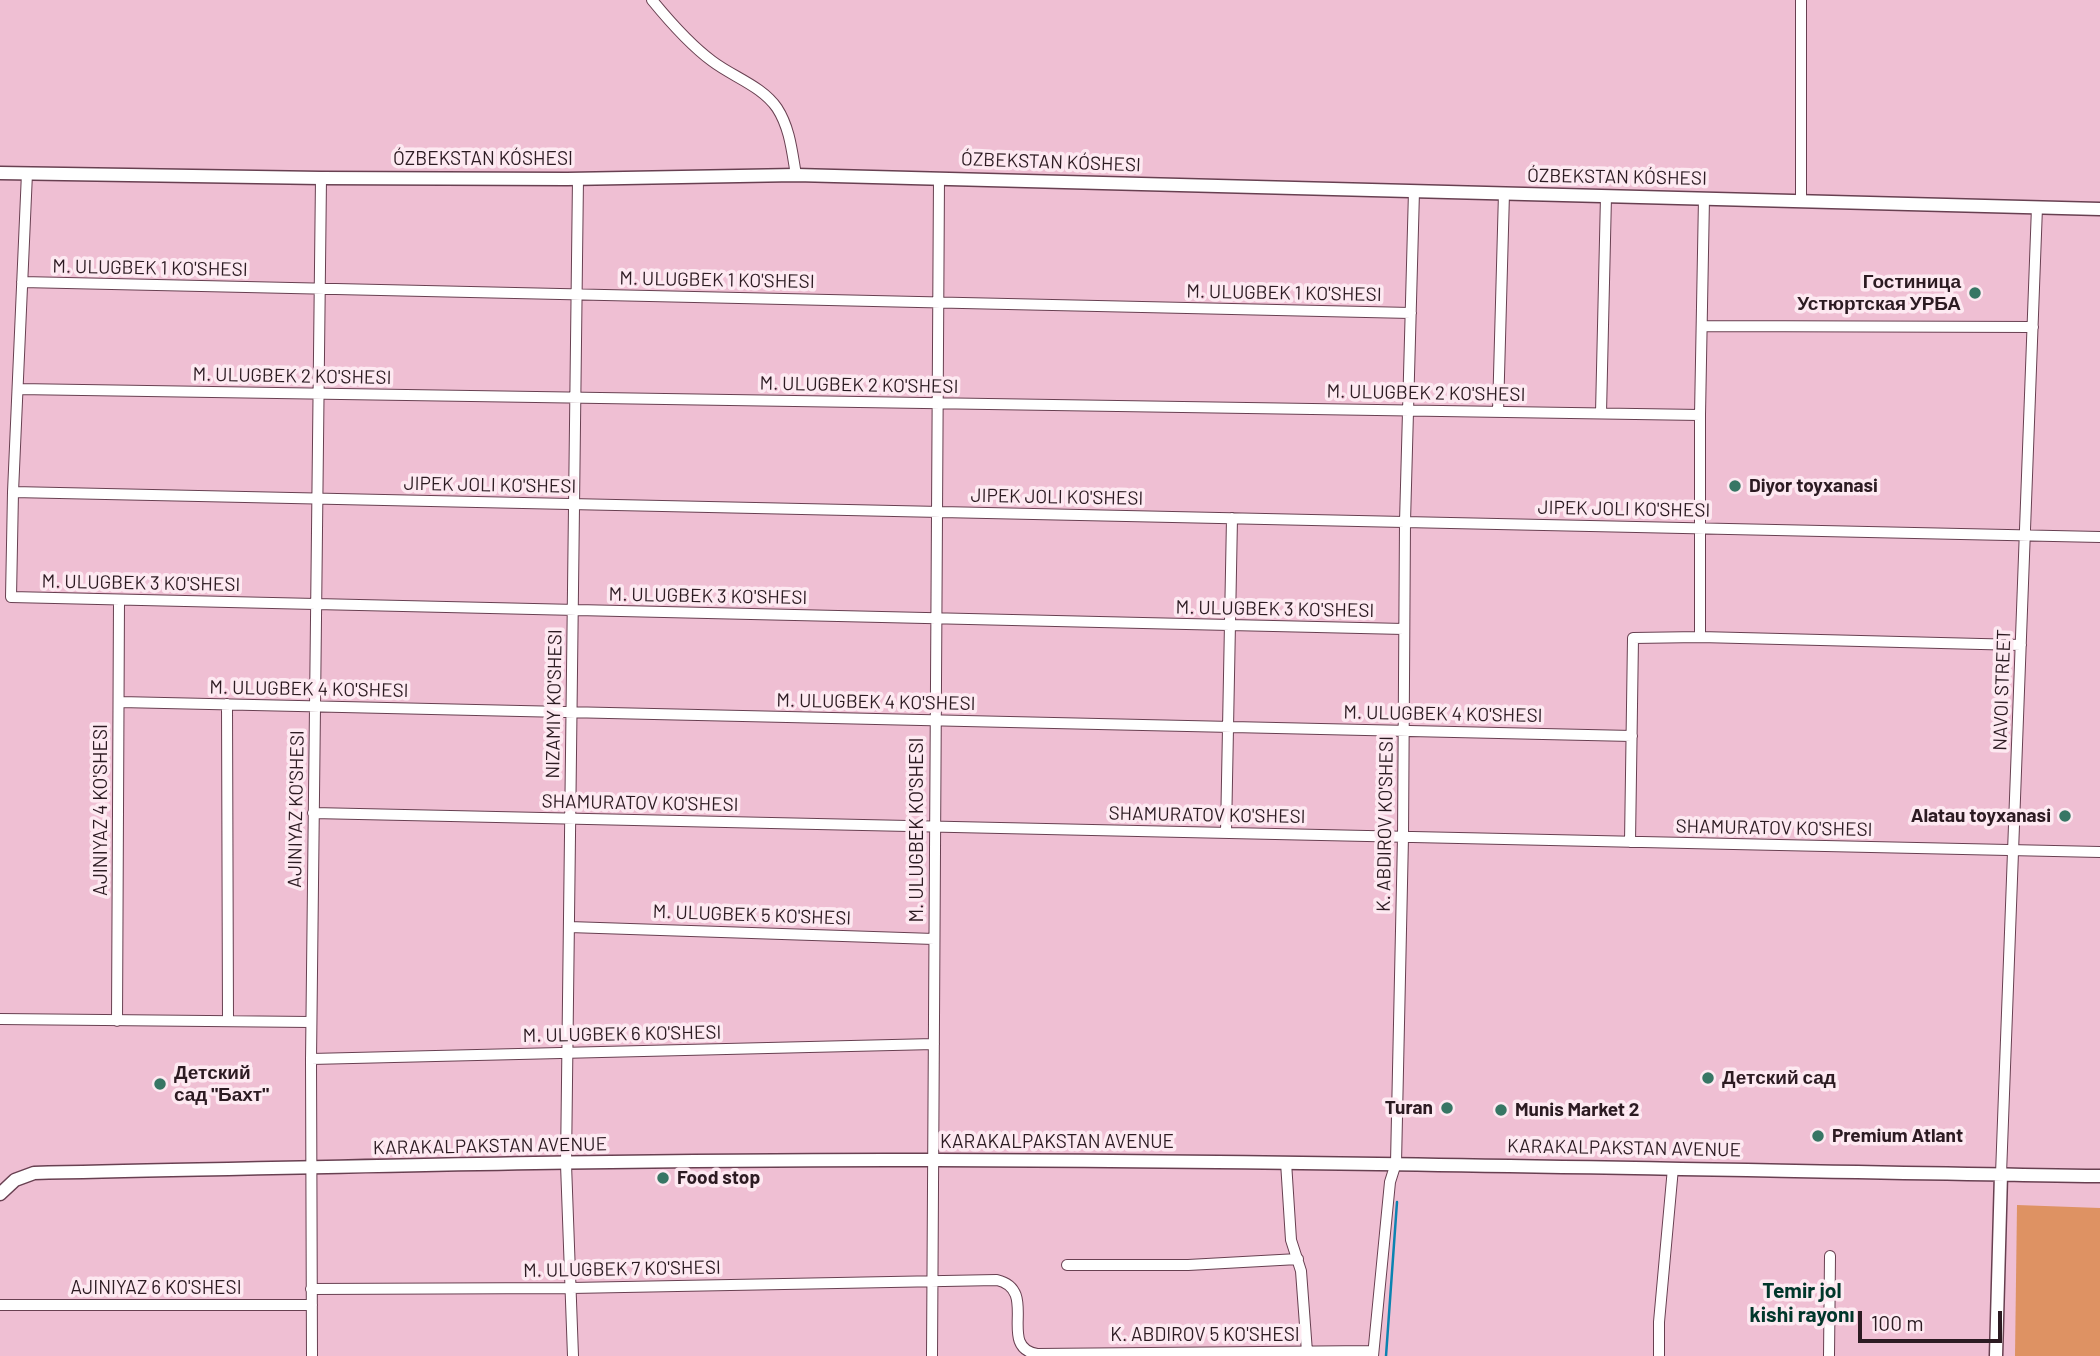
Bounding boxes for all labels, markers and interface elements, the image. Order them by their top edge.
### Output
street label: ÓZBEKSTAN KÓSHESI [961,147,1141,177]
street label: ÓZBEKSTAN KÓSHESI [393,148,573,170]
street label: ÓZBEKSTAN KÓSHESI [1527,164,1707,190]
street label: M. ULUGBEK 1 KO'SHESI [52,255,248,281]
street label: M. ULUGBEK 1 KO'SHESI [619,267,815,293]
place label: Гостиница Устюртская УРБА [1797,271,1961,315]
street label: M. ULUGBEK 1 KO'SHESI [1186,280,1382,306]
marker: Гостиница Устюртская УРБА [1967,285,1983,301]
street label: M. ULUGBEK 2 KO'SHESI [192,363,392,389]
street label: M. ULUGBEK 2 KO'SHESI [759,372,959,398]
street label: M. ULUGBEK 2 KO'SHESI [1326,380,1526,406]
street label: JIPEK JOLI KO'SHESI [403,472,577,498]
place label: Diyor toyxanasi [1749,475,1878,497]
marker: Diyor toyxanasi [1727,478,1743,494]
street label: JIPEK JOLI KO'SHESI [970,484,1144,510]
street label: JIPEK JOLI KO'SHESI [1537,496,1711,522]
street label: M. ULUGBEK 3 KO'SHESI [42,570,240,596]
street label: M. ULUGBEK 3 KO'SHESI [609,583,807,609]
street label: M. ULUGBEK 3 KO'SHESI [1176,596,1374,622]
street label: NIZAMIY KO'SHESI [541,629,567,779]
street label: NAVOI STREET [1988,629,2016,751]
street label: M. ULUGBEK 4 KO'SHESI [209,676,409,702]
street label: M. ULUGBEK 4 KO'SHESI [776,689,976,715]
street label: M. ULUGBEK 4 KO'SHESI [1343,701,1543,727]
street label: AJINIYAZ 4 KO'SHESI [90,724,112,896]
street label: AJINIYAZ KO'SHESI [283,730,309,888]
street label: K. ABDIROV KO'SHESI [1372,736,1398,912]
street label: M. ULUGBEK KO'SHESI [906,737,928,923]
street label: SHAMURATOV KO'SHESI [541,790,739,816]
street label: SHAMURATOV KO'SHESI [1108,802,1306,828]
place label: Alatau toyxanasi [1911,805,2051,827]
marker: Alatau toyxanasi [2057,808,2073,824]
street label: SHAMURATOV KO'SHESI [1675,815,1873,841]
street label: M. ULUGBEK 5 KO'SHESI [652,900,852,930]
street label: M. ULUGBEK 6 KO'SHESI [523,1021,721,1047]
place label: Детский сад "Бахт" [174,1062,269,1106]
place label: Детский сад [1722,1067,1836,1089]
marker: Детский сад [1700,1070,1716,1086]
marker: Детский сад "Бахт" [152,1076,168,1092]
place label: Turan [1385,1097,1433,1119]
place label: Munis Market 2 [1515,1099,1639,1121]
marker: Turan [1439,1100,1455,1116]
marker: Munis Market 2 [1493,1102,1509,1118]
place label: Premium Atlant [1832,1125,1963,1147]
marker: Premium Atlant [1810,1128,1826,1144]
street label: KARAKALPAKSTAN AVENUE [940,1131,1174,1153]
street label: KARAKALPAKSTAN AVENUE [373,1133,607,1159]
street label: KARAKALPAKSTAN AVENUE [1507,1135,1741,1161]
place label: Food stop [677,1167,760,1189]
marker: Food stop [655,1170,671,1186]
street label: M. ULUGBEK 7 KO'SHESI [523,1256,721,1282]
street label: AJINIYAZ 6 KO'SHESI [70,1277,242,1299]
district label: Temir jol kishi rayonı [1750,1278,1854,1328]
scale bar [1862,1296,2006,1340]
text: 100 m [1871,1310,1924,1335]
street label: K. ABDIROV 5 KO'SHESI [1110,1324,1300,1346]

